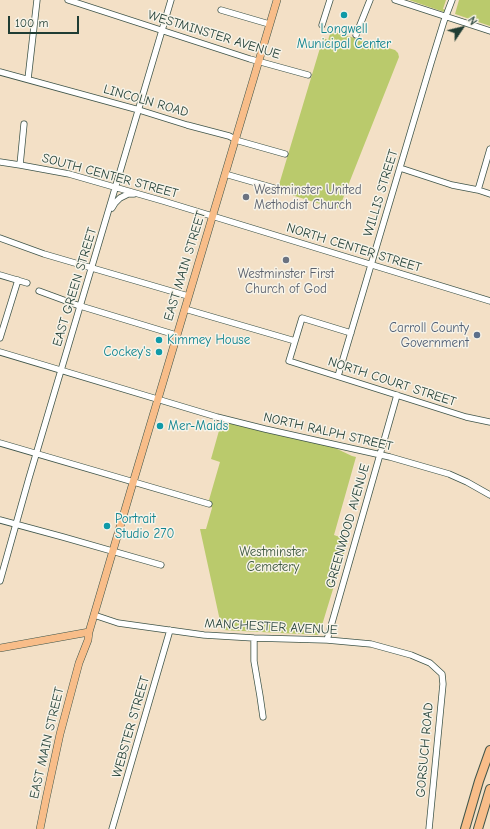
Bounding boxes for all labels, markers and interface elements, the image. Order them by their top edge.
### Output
street label: WESTMINSTER AVENUE [146,7,282,63]
scale bar [10,8,81,34]
north arrow [442,8,482,48]
marker: Longwell Municipal Center [339,10,349,20]
text: N [465,14,480,28]
text: 100 m [15,16,48,30]
place label: Longwell Municipal Center [297,21,391,52]
street label: LINCOLN ROAD [102,81,190,121]
street label: WILLIS STREET [360,148,402,238]
street label: SOUTH CENTER STREET [40,150,180,202]
place label: Westminster United Methodist Church [254,182,362,213]
marker: Westminster United Methodist Church [241,192,251,202]
street label: EAST MAIN STREET [161,209,209,323]
street label: NORTH CENTER STREET [285,220,423,276]
street label: EAST GREEN STREET [49,226,101,348]
marker: Westminster First Church of God [281,255,291,265]
place label: Westminster First Church of God [238,266,334,297]
place label: Carroll County Government [389,320,469,351]
marker: Carroll County Government [472,330,482,340]
place label: Kimmey House [167,332,250,348]
marker: Kimmey House [154,335,164,345]
place label: Cockey's [104,344,151,360]
marker: Cockey's [154,347,164,357]
street label: NORTH COURT STREET [326,354,458,410]
street label: NORTH RALPH STREET [262,410,394,454]
place label: Mer-Maids [168,418,228,434]
marker: Mer-Maids [155,421,165,431]
street label: GREENWOOD AVENUE [323,462,373,590]
place label: Portrait Studio 270 [115,511,174,542]
marker: Portrait Studio 270 [102,521,112,531]
park label: Westminster Cemetery [239,544,307,575]
street label: MANCHESTER AVENUE [204,616,338,638]
street label: WEBSTER STREET [109,674,153,780]
street label: EAST MAIN STREET [27,686,67,800]
street label: GORSUCH ROAD [413,702,437,798]

